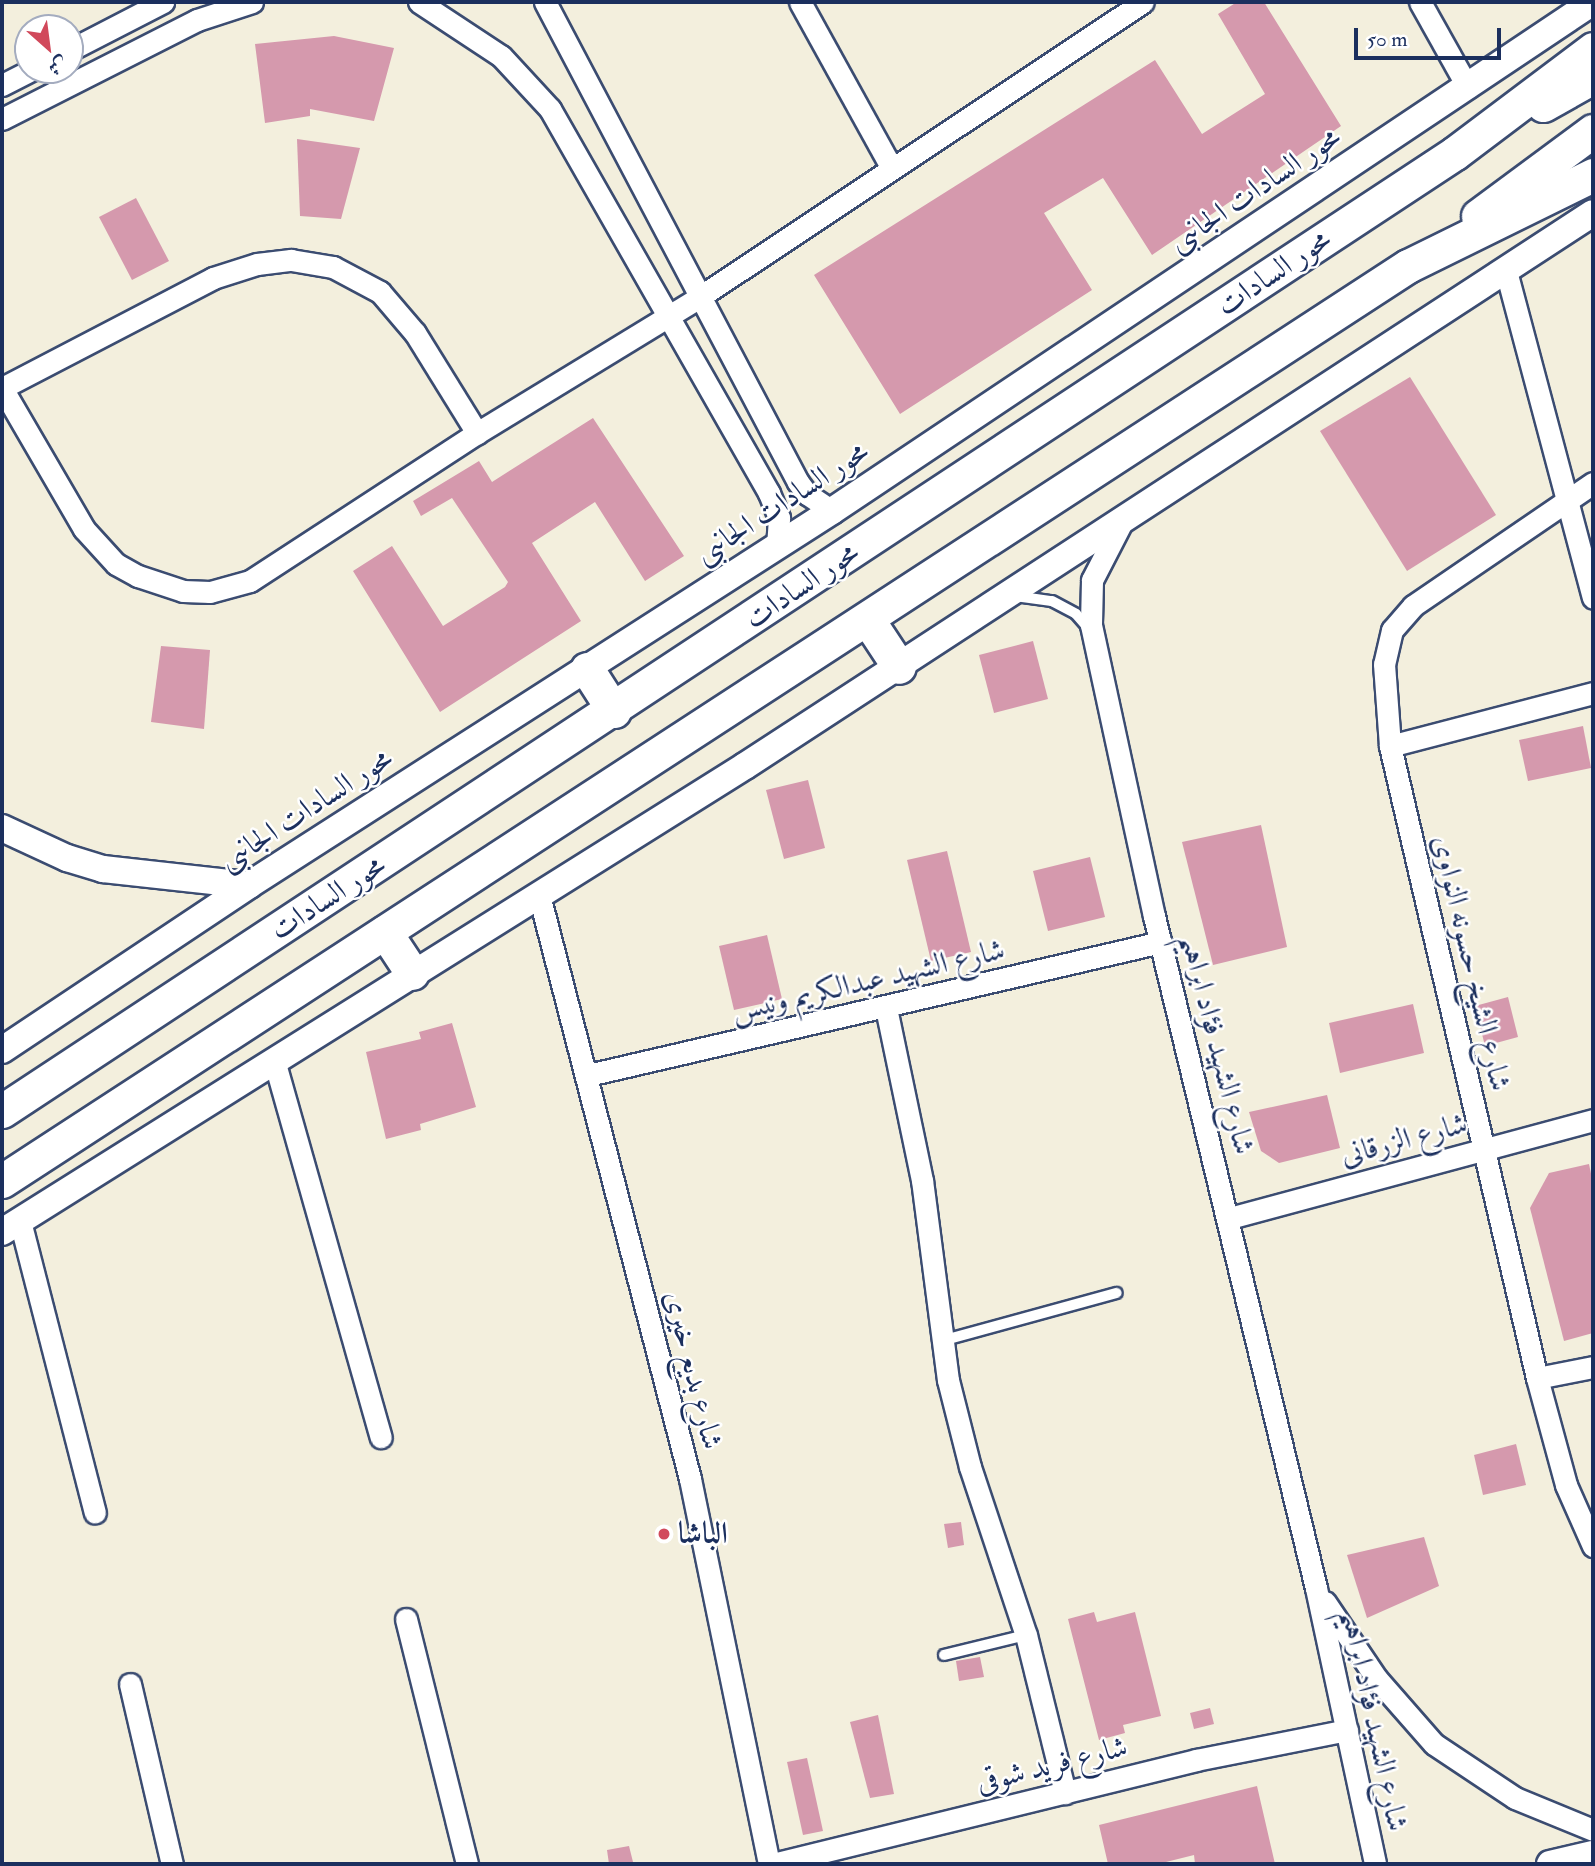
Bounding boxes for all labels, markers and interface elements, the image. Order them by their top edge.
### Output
north arrow [14,14,84,84]
scale bar [1357,14,1504,58]
text: 50 m [1367,26,1408,53]
text: ش [44,51,72,81]
street label: محور السادات الجانبى [1162,119,1348,261]
street label: محور السادات [1210,222,1338,324]
street label: محور السادات الجانبى [689,434,875,572]
street label: محور السادات [738,535,866,637]
street label: محور السادات الجانبى [213,741,399,879]
street label: شارع الشيخ حسونه النواوى [1424,832,1518,1094]
street label: محور السادات [264,847,392,949]
street label: شارع الشهيد فؤاد ابراهيم [1172,930,1262,1158]
street label: شارع الشهيد عبدالكريم ونيس [728,932,1008,1030]
street label: شارع الزرقانى [1337,1106,1471,1174]
street label: شارع بديع خيرى [656,1287,730,1453]
place label: الباشا [678,1516,728,1552]
marker: الباشا [656,1526,672,1542]
street label: شارع الشهيد فؤاد ابراهيم [1333,1606,1415,1834]
street label: شارع فريد شوقى [973,1729,1131,1801]

